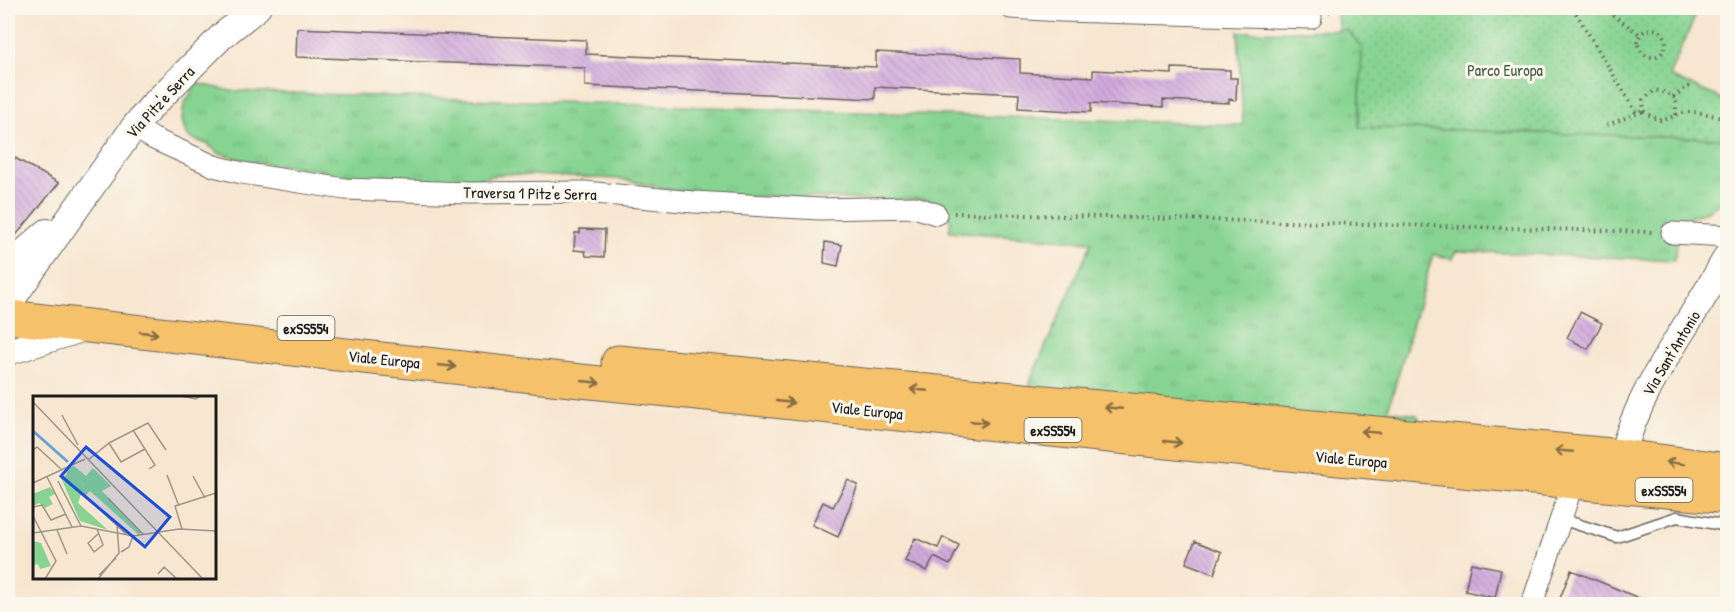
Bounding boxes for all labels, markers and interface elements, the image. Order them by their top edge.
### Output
park label: Parco Europa [1467,59,1543,81]
street label: Via Pitz'e Serra [121,61,199,143]
street label: Traversa 1 Pitz'e Serra [463,181,597,205]
street label: Via Sant'Antonio [1637,306,1705,400]
road number: exSS554 [278,316,334,340]
one-way arrow [138,328,158,339]
street label: Viale Europa [347,344,421,374]
one-way arrow [436,361,456,372]
one-way arrow [580,377,600,388]
one-way arrow [909,384,929,395]
street label: Viale Europa [830,395,904,425]
inset map [33,396,216,579]
one-way arrow [774,397,794,408]
one-way arrow [1103,402,1123,413]
one-way arrow [968,417,988,428]
road number: exSS554 [1024,418,1082,442]
one-way arrow [1360,427,1380,438]
one-way arrow [1162,437,1182,448]
street label: Viale Europa [1314,445,1388,473]
one-way arrow [1554,445,1574,456]
one-way arrow [1665,457,1685,468]
road number: exSS554 [1636,478,1692,502]

